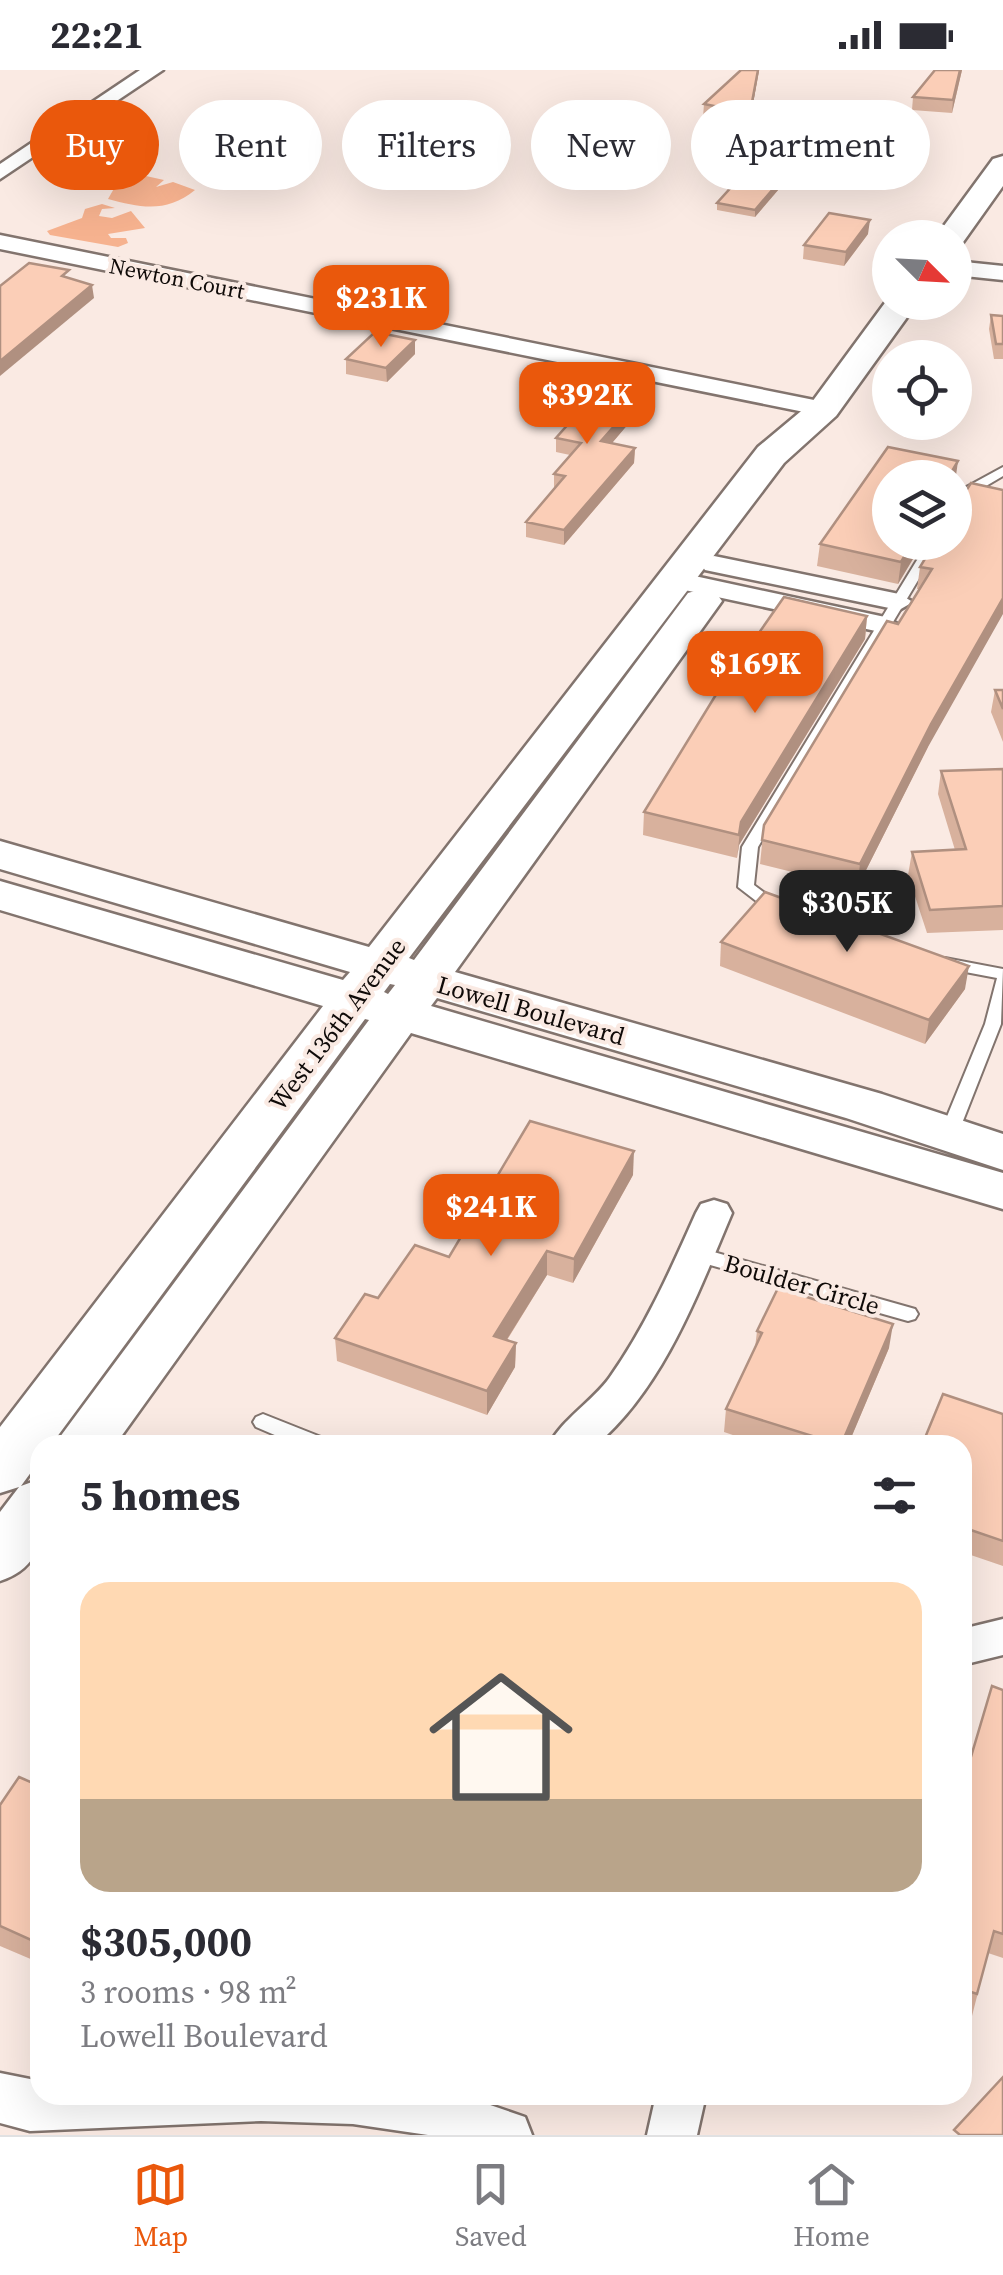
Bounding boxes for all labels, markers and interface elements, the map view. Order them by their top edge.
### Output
text: 22:21 [50,9,144,61]
chip: Buy [30,100,159,190]
chip: Rent [179,100,322,190]
chip: Filters [342,100,511,190]
chip: New [531,100,671,190]
chip: Apartment [691,100,930,190]
north arrow [872,220,972,320]
map controls [872,220,972,560]
street label: Newton Court [107,250,248,306]
pin: $231K [311,265,451,350]
text: $231K [335,275,427,319]
button: locate [872,340,972,440]
pin: $392K [517,362,657,447]
text: $392K [541,372,633,416]
button: layers [872,460,972,560]
pin: $169K [685,631,825,716]
text: $169K [709,641,801,685]
pin: $305K [777,870,917,955]
text: $305K [801,880,893,924]
street label: West 136th Avenue [261,931,413,1117]
street label: Lowell Boulevard [433,967,629,1053]
pin: $241K [421,1174,561,1259]
text: $241K [445,1184,537,1228]
street label: Boulder Circle [720,1246,884,1322]
text: 5 homes [80,1466,240,1524]
icon: filters [867,1468,922,1523]
icon: home [411,1647,591,1827]
text: $305,000 [80,1912,252,1970]
text: 3 rooms · 98 m² [80,1970,297,2014]
text: Lowell Boulevard [80,2014,328,2058]
tab: Map [133,2157,188,2255]
tab: Saved [455,2157,527,2255]
tab: Home [793,2157,870,2255]

